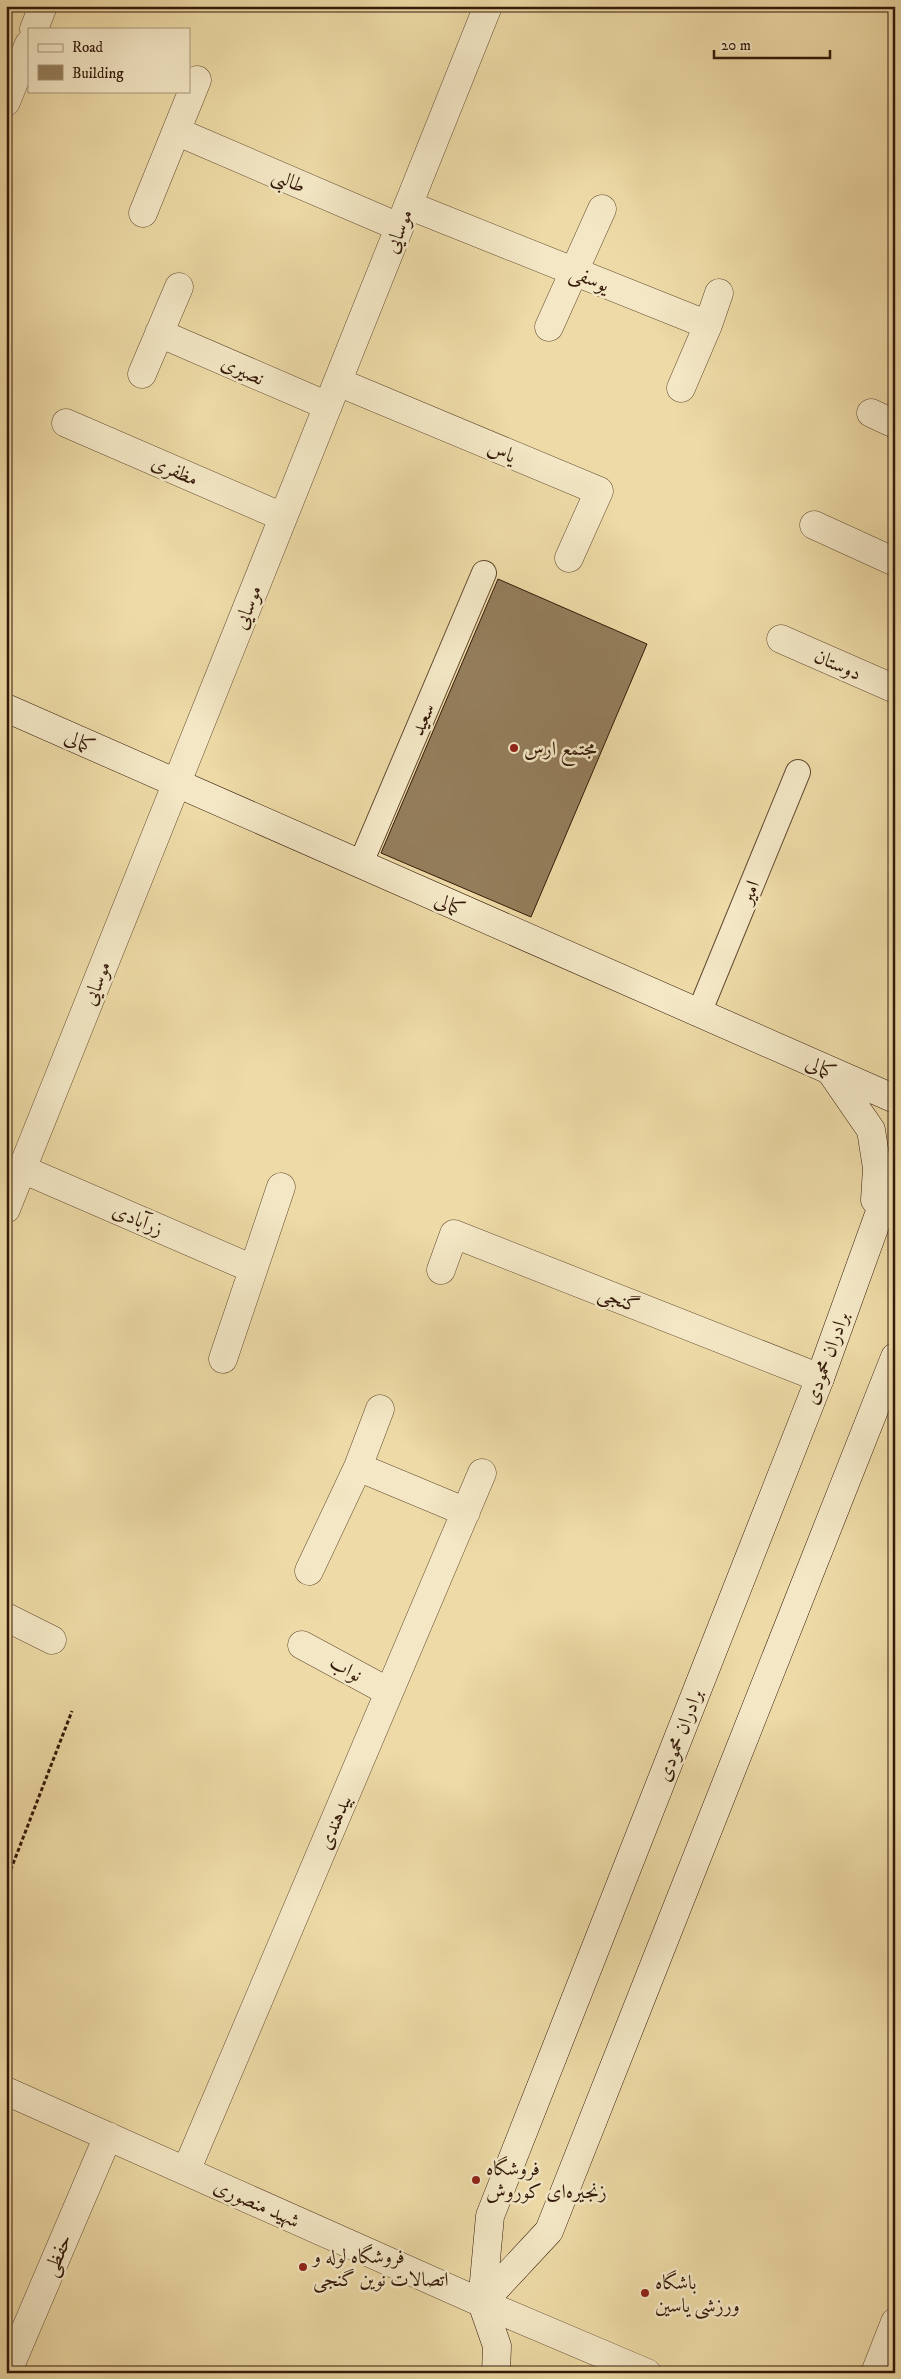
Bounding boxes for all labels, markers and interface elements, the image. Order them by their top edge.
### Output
legend [28,28,190,92]
scale bar [714,28,830,60]
text: 20 m [721,36,751,55]
text: Road [72,38,104,57]
text: Building [72,64,124,83]
street label: طالبی [267,163,309,202]
street label: موسایی [379,206,419,257]
street label: یوسفی [566,260,614,300]
street label: نصیری [217,351,268,392]
street label: یاس [484,435,520,470]
street label: مظفری [147,450,202,492]
street label: موسایی [228,582,268,633]
street label: دوستان [810,644,865,687]
street label: سعید [405,700,441,740]
street label: کمالی [60,725,98,760]
place label: مجتمع ارس [524,737,597,766]
marker: مجتمع ارس [508,742,520,754]
street label: امیر [734,877,766,910]
street label: کمالی [430,888,468,923]
street label: موسایی [77,958,117,1009]
street label: کمالی [801,1051,839,1086]
street label: زرآبادی [108,1198,167,1242]
street label: گنجی [594,1281,643,1320]
street label: برادران محمودی [799,1308,856,1408]
street label: نواب [325,1650,366,1688]
street label: برادران محمودی [651,1685,710,1785]
street label: بیدهندی [313,1792,358,1853]
place label: فروشگاه زنجیره‌ای کوروش [486,2155,607,2205]
street label: شهید منصوری [209,2174,303,2234]
marker: فروشگاه زنجیره‌ای کوروش [470,2174,482,2186]
street label: حفظی [38,2231,78,2280]
place label: فروشگاه لوله و اتصالات نوین گنجی [311,2243,449,2293]
marker: فروشگاه لوله و اتصالات نوین گنجی [297,2261,309,2273]
place label: باشگاه ورزشی یاسین [655,2269,740,2320]
marker: باشگاه ورزشی یاسین [639,2287,651,2299]

